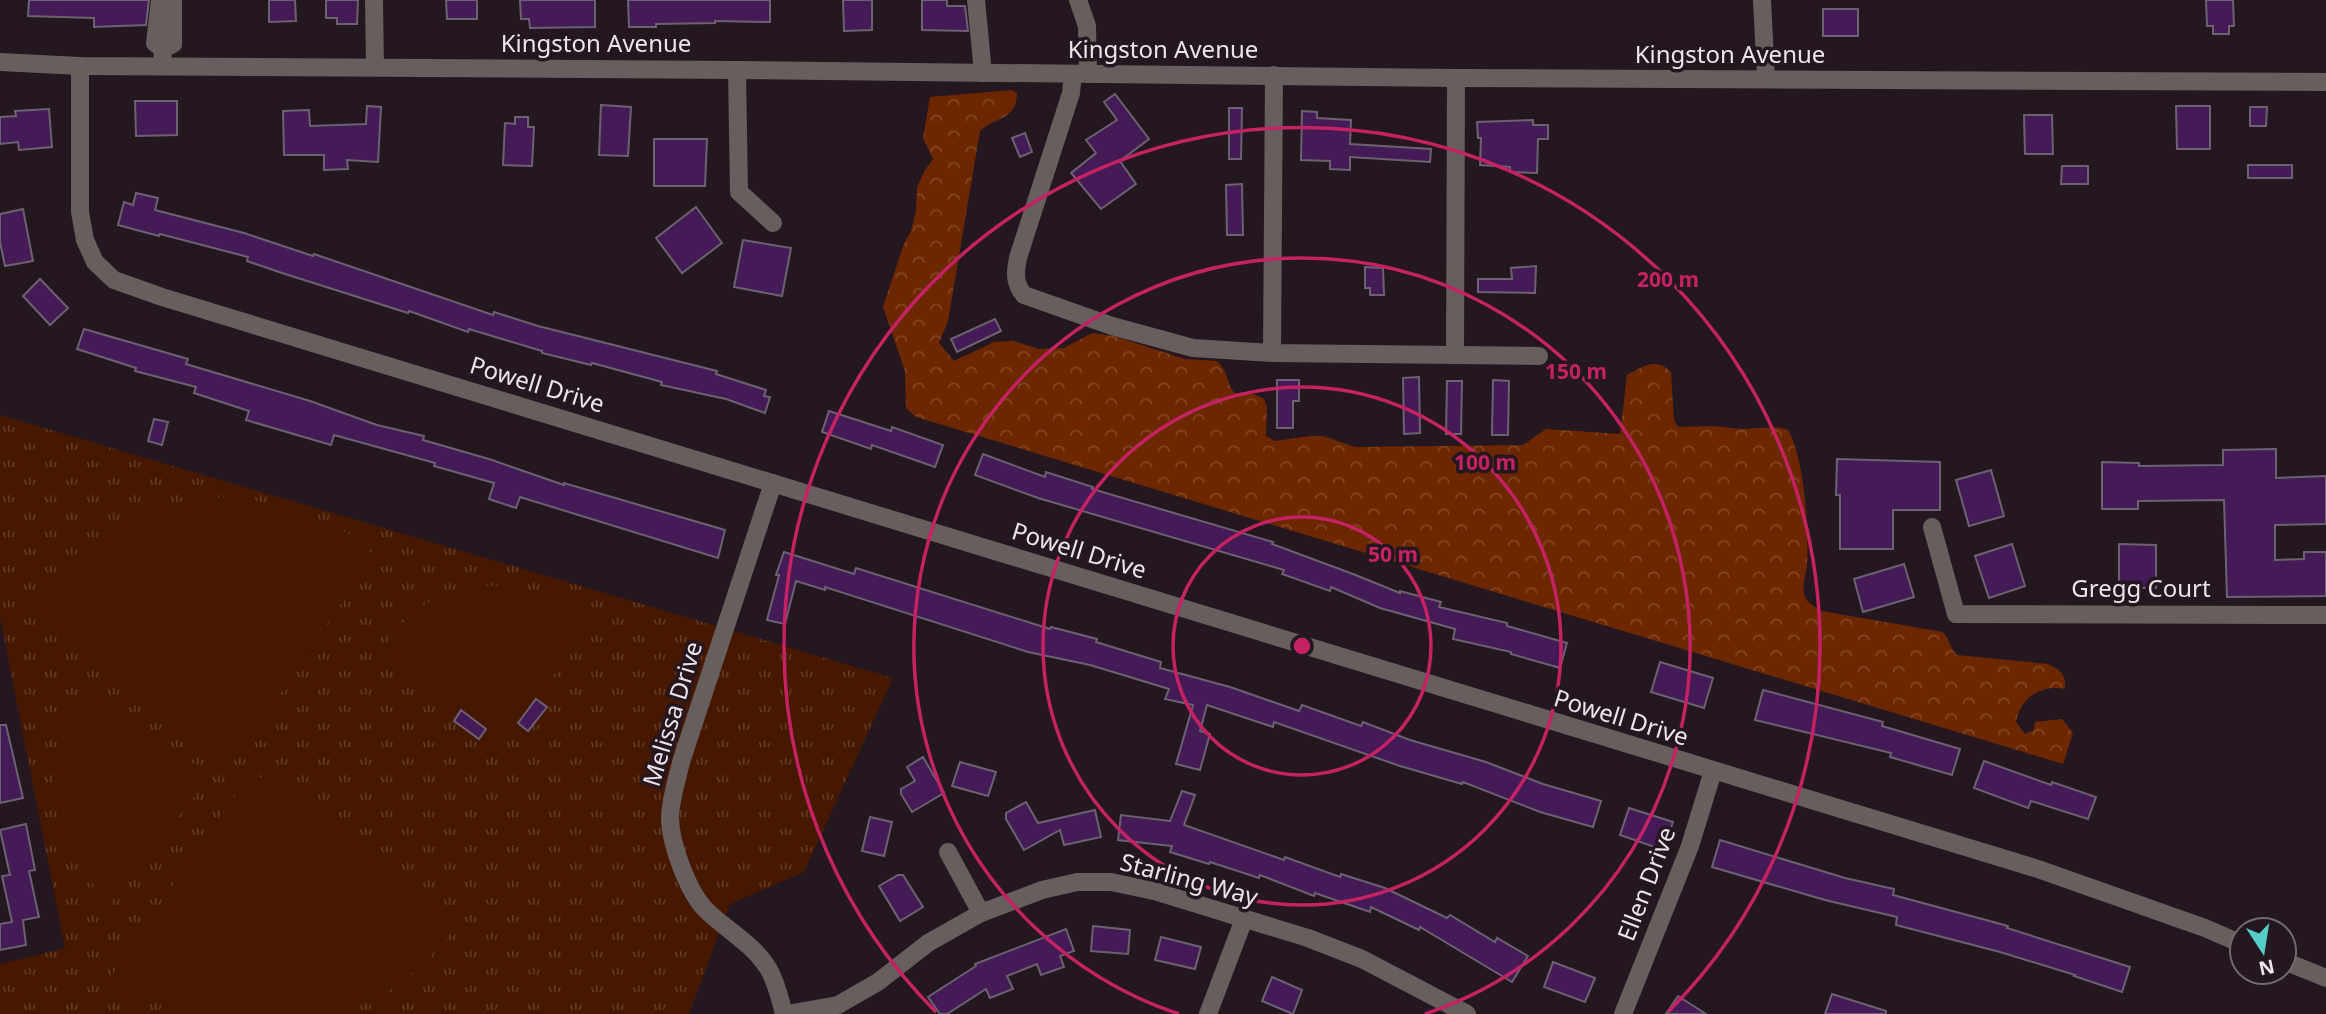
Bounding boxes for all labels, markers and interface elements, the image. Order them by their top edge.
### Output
street label: Kingston Avenue [501,26,691,59]
street label: Kingston Avenue [1068,32,1258,65]
street label: Kingston Avenue [1635,37,1825,70]
text: 200 m [1637,265,1699,293]
street label: Powell Drive [466,347,609,420]
text: 150 m [1545,357,1607,385]
text: 100 m [1454,448,1516,476]
street label: Powell Drive [1008,513,1151,586]
text: 50 m [1368,540,1418,568]
street label: Gregg Court [2071,571,2211,604]
centre of rings [1290,634,1314,658]
street label: Melissa Drive [634,637,709,790]
street label: Powell Drive [1550,680,1693,753]
street label: Ellen Drive [1609,822,1682,945]
street label: Starling Way [1117,844,1262,913]
north arrow [2228,916,2298,986]
text: N [2256,953,2277,982]

